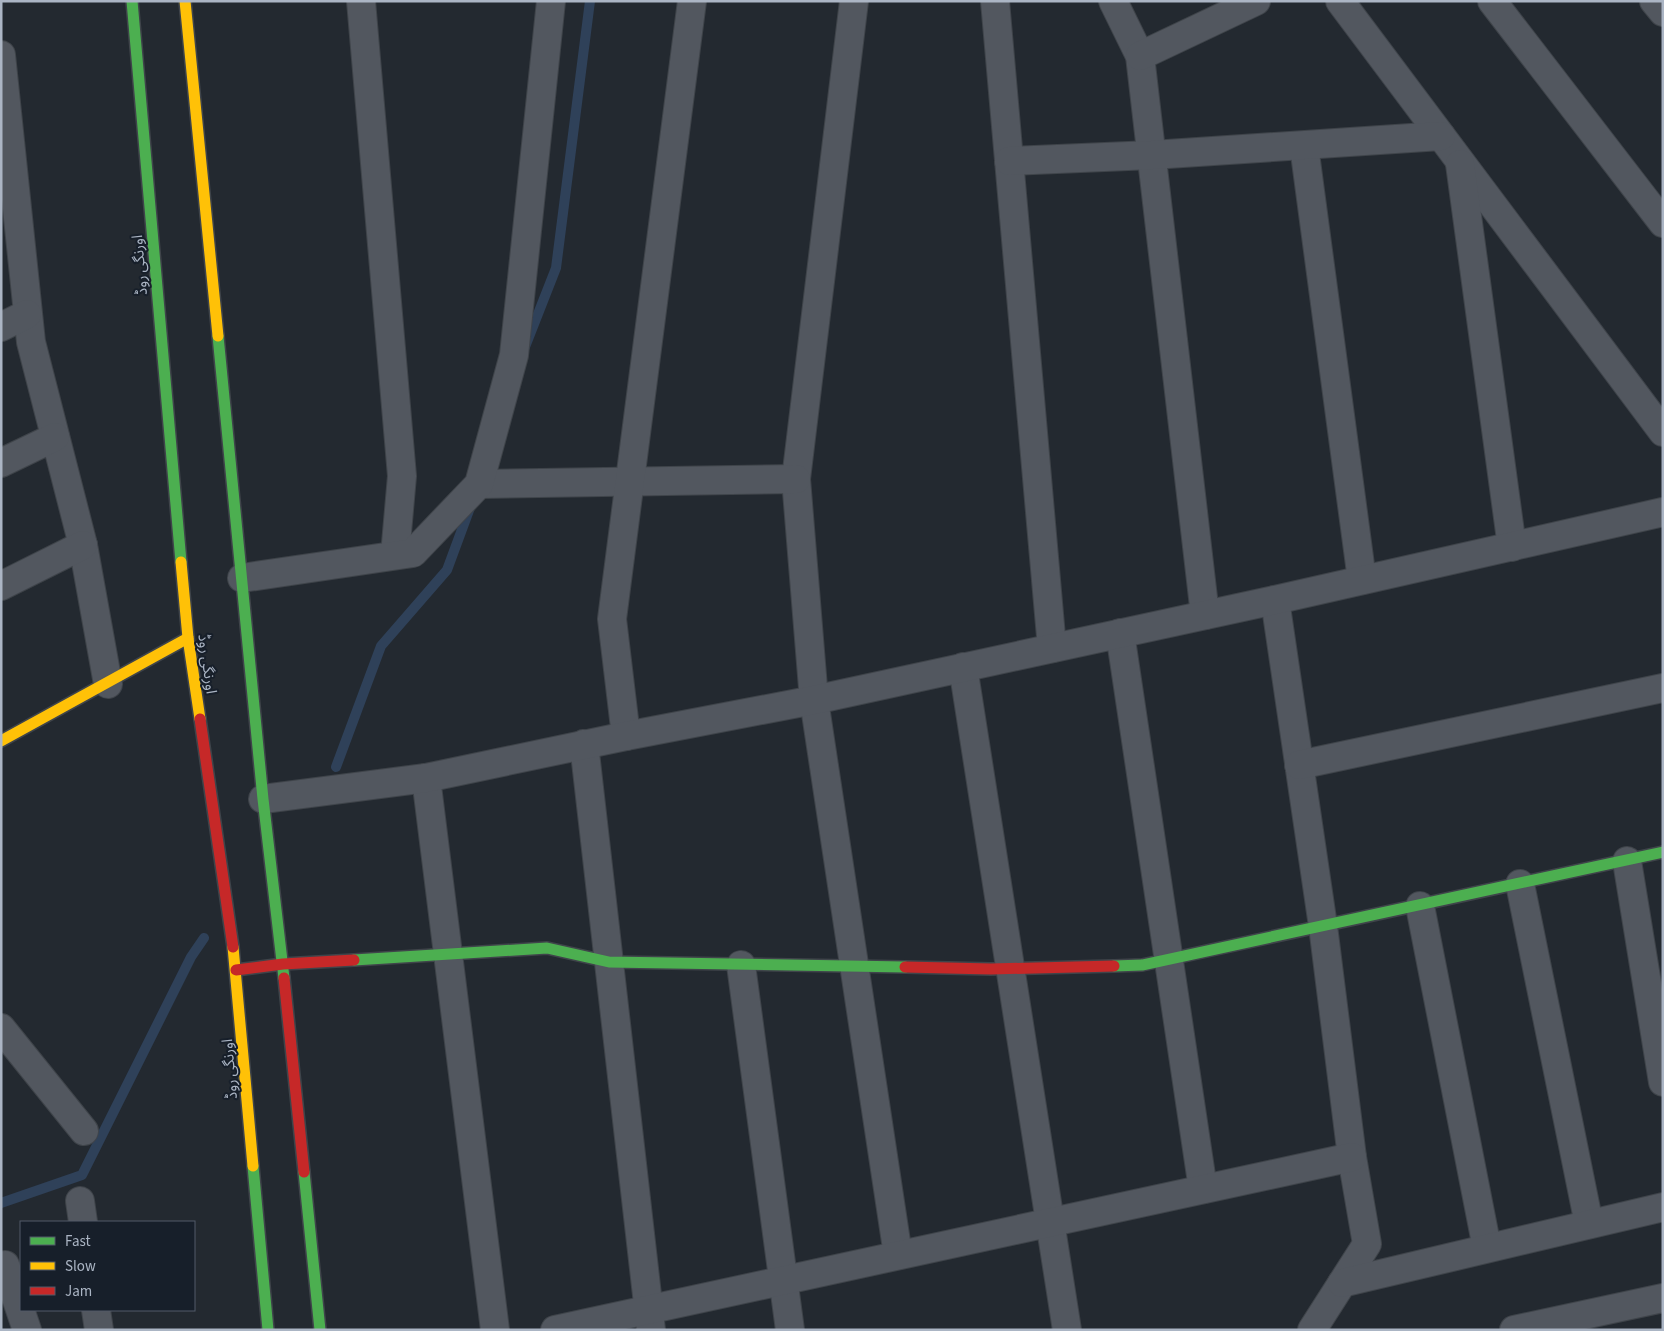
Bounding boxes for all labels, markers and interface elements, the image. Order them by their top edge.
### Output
street label: اورنگی روڈ [127,234,153,296]
street label: اورنگی روڈ [192,633,222,695]
street label: اورنگی روڈ [217,1038,243,1100]
legend [20,1221,195,1311]
text: Fast [65,1231,91,1252]
text: Slow [65,1256,96,1277]
text: Jam [65,1281,92,1302]

